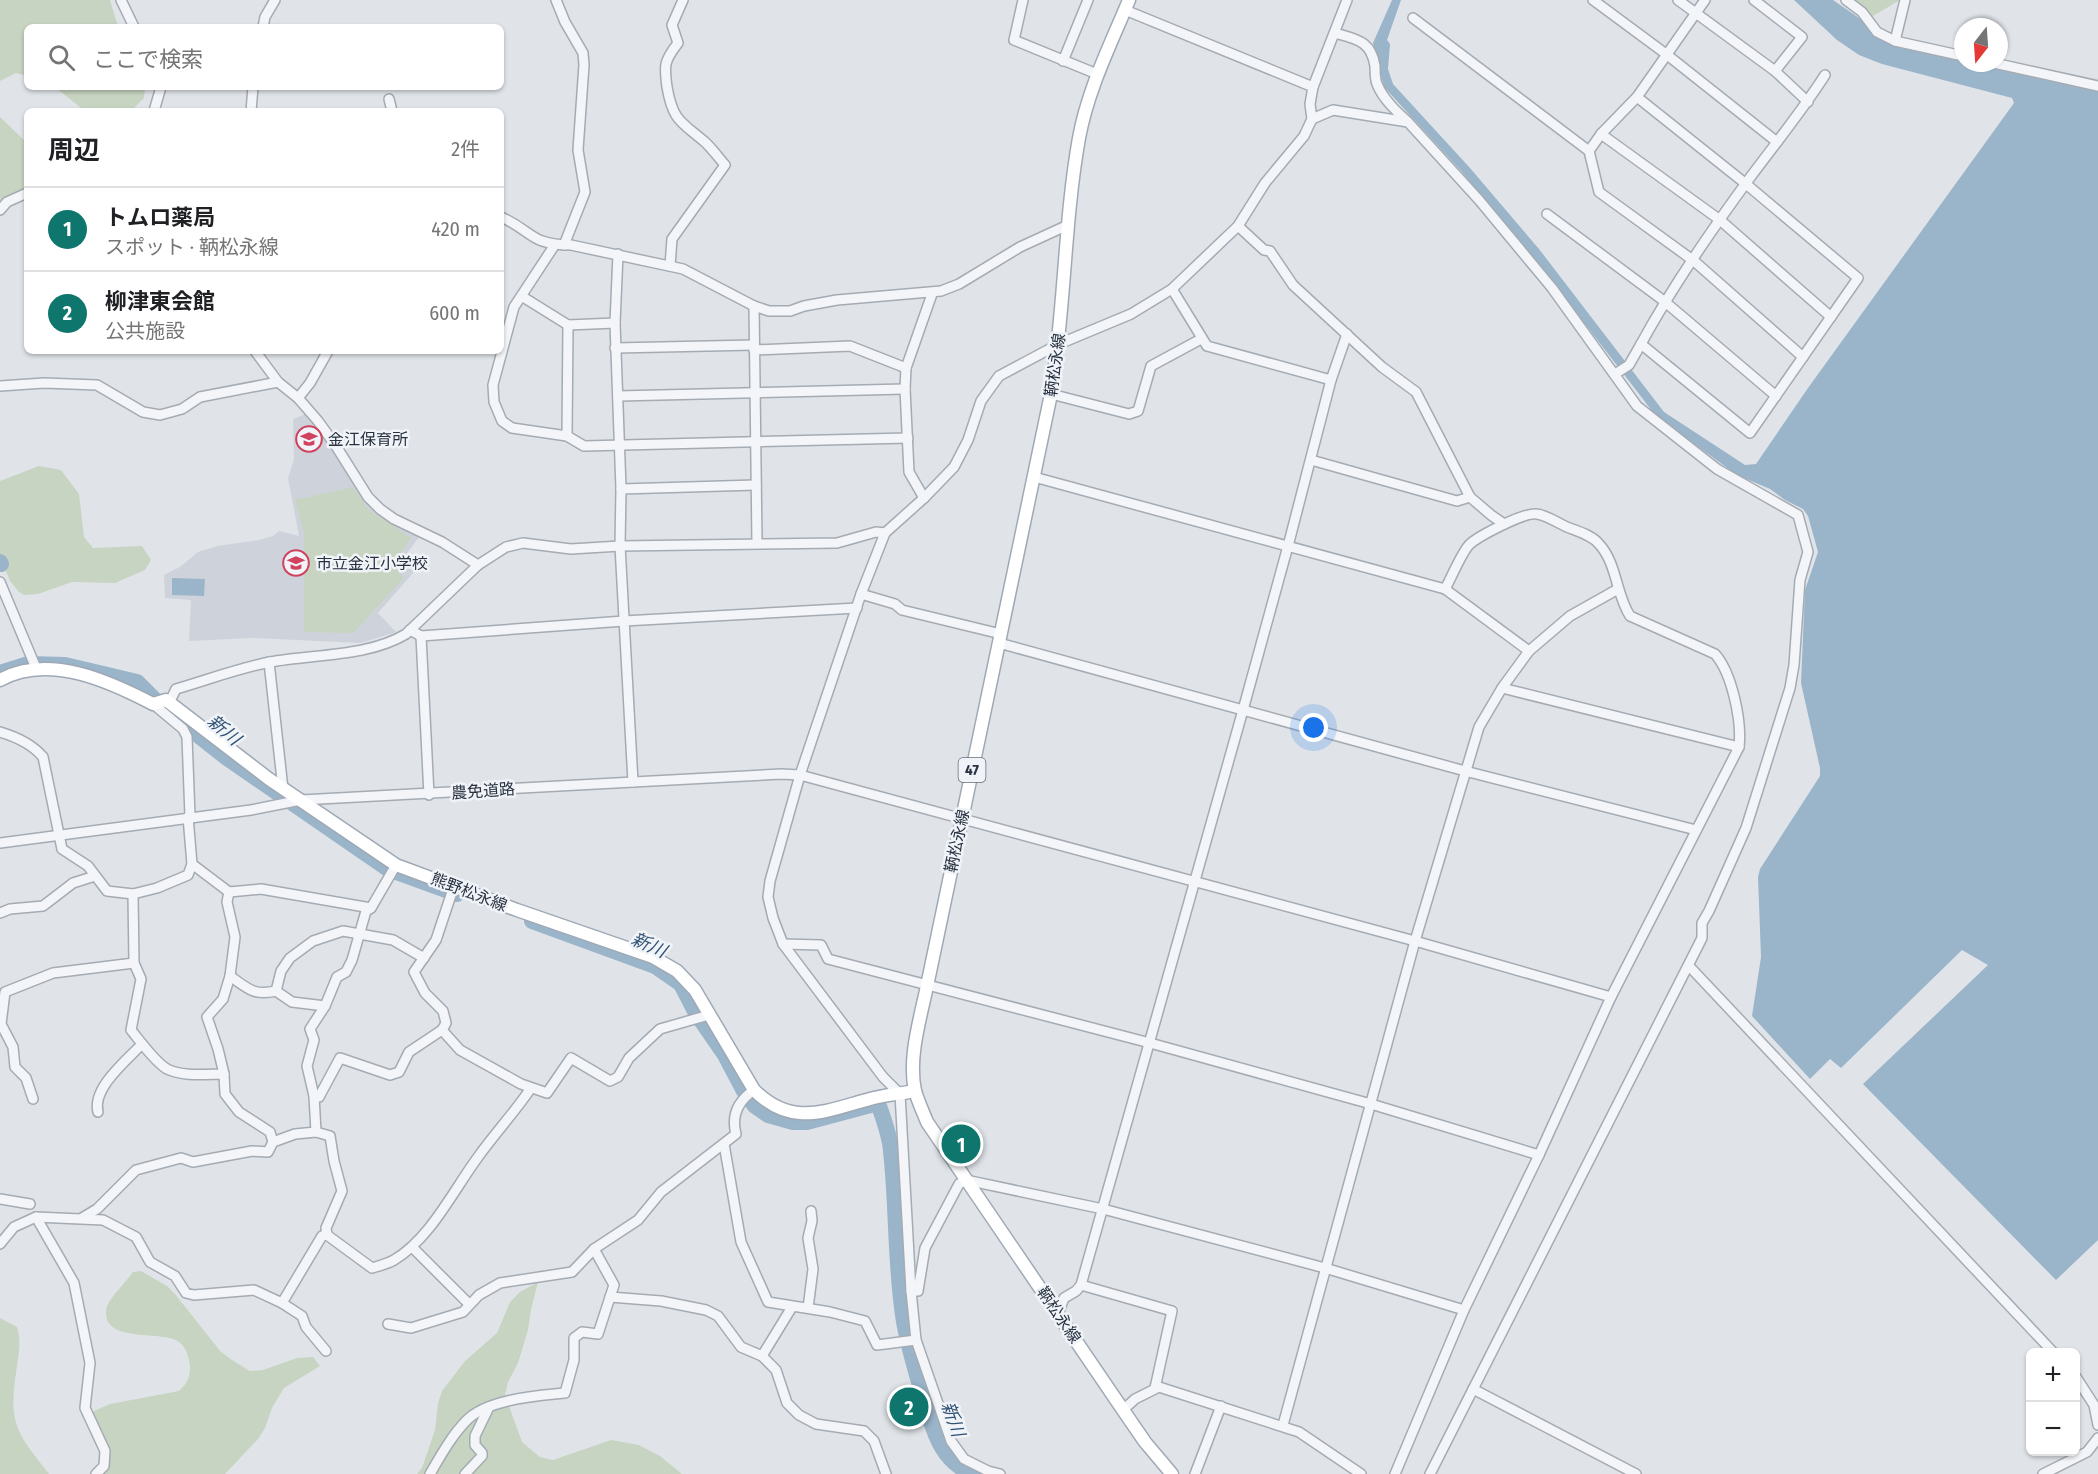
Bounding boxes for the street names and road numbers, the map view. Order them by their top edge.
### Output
street label: 鞆松永線 [1041,332,1069,398]
road number: 47 [958,758,986,782]
street label: 農免道路 [450,779,516,803]
street label: 鞆松永線 [941,808,973,874]
street label: 熊野松永線 [428,869,510,915]
street label: 鞆松永線 [1033,1283,1085,1347]

